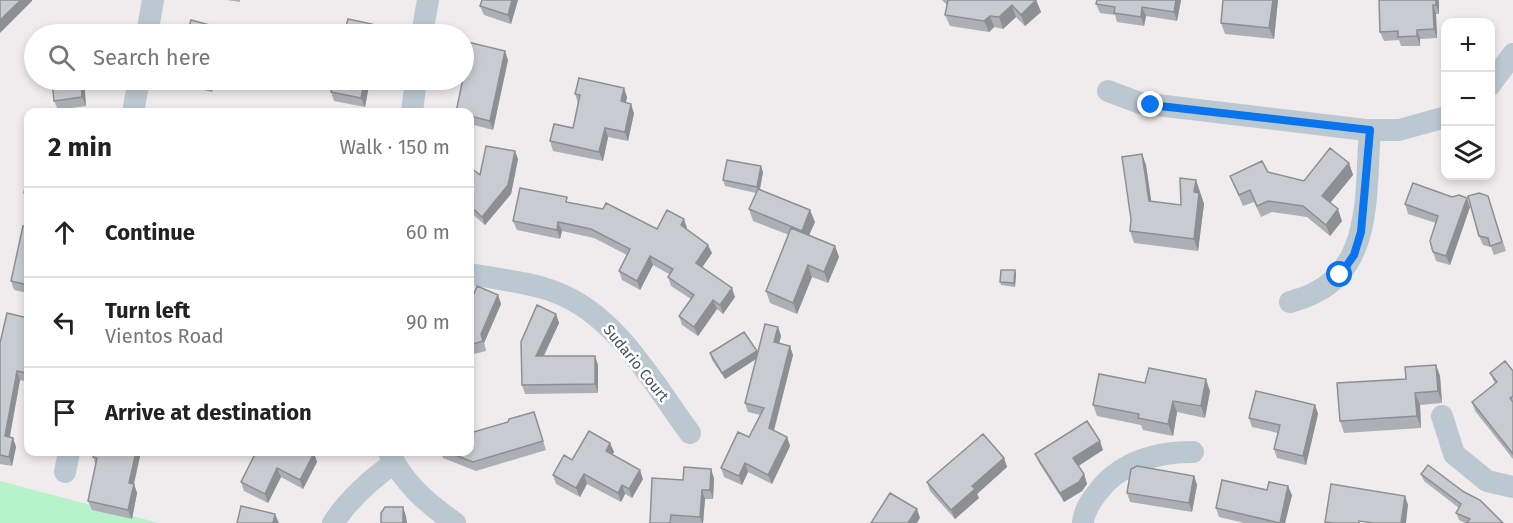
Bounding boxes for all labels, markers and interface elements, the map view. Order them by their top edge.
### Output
map controls [1441,18,1495,180]
button: + [1441,18,1495,72]
search box [24,24,474,90]
icon: search [45,41,78,74]
text: Search here [93,44,211,71]
button: − [1441,72,1495,126]
route end [1137,91,1163,117]
button: layers [1441,126,1495,180]
text: 2 min [48,132,112,163]
text: Walk · 150 m [340,135,450,159]
icon: ahead [48,216,81,249]
text: Continue [105,219,195,246]
text: 60 m [406,220,450,244]
route start [1326,261,1352,287]
text: Turn left [105,297,190,324]
icon: left [48,306,81,339]
text: 90 m [406,310,450,334]
street label: Sudario Court [600,321,673,405]
text: Vientos Road [105,324,224,348]
icon: arrive [48,396,81,429]
text: Arrive at destination [105,399,312,426]

